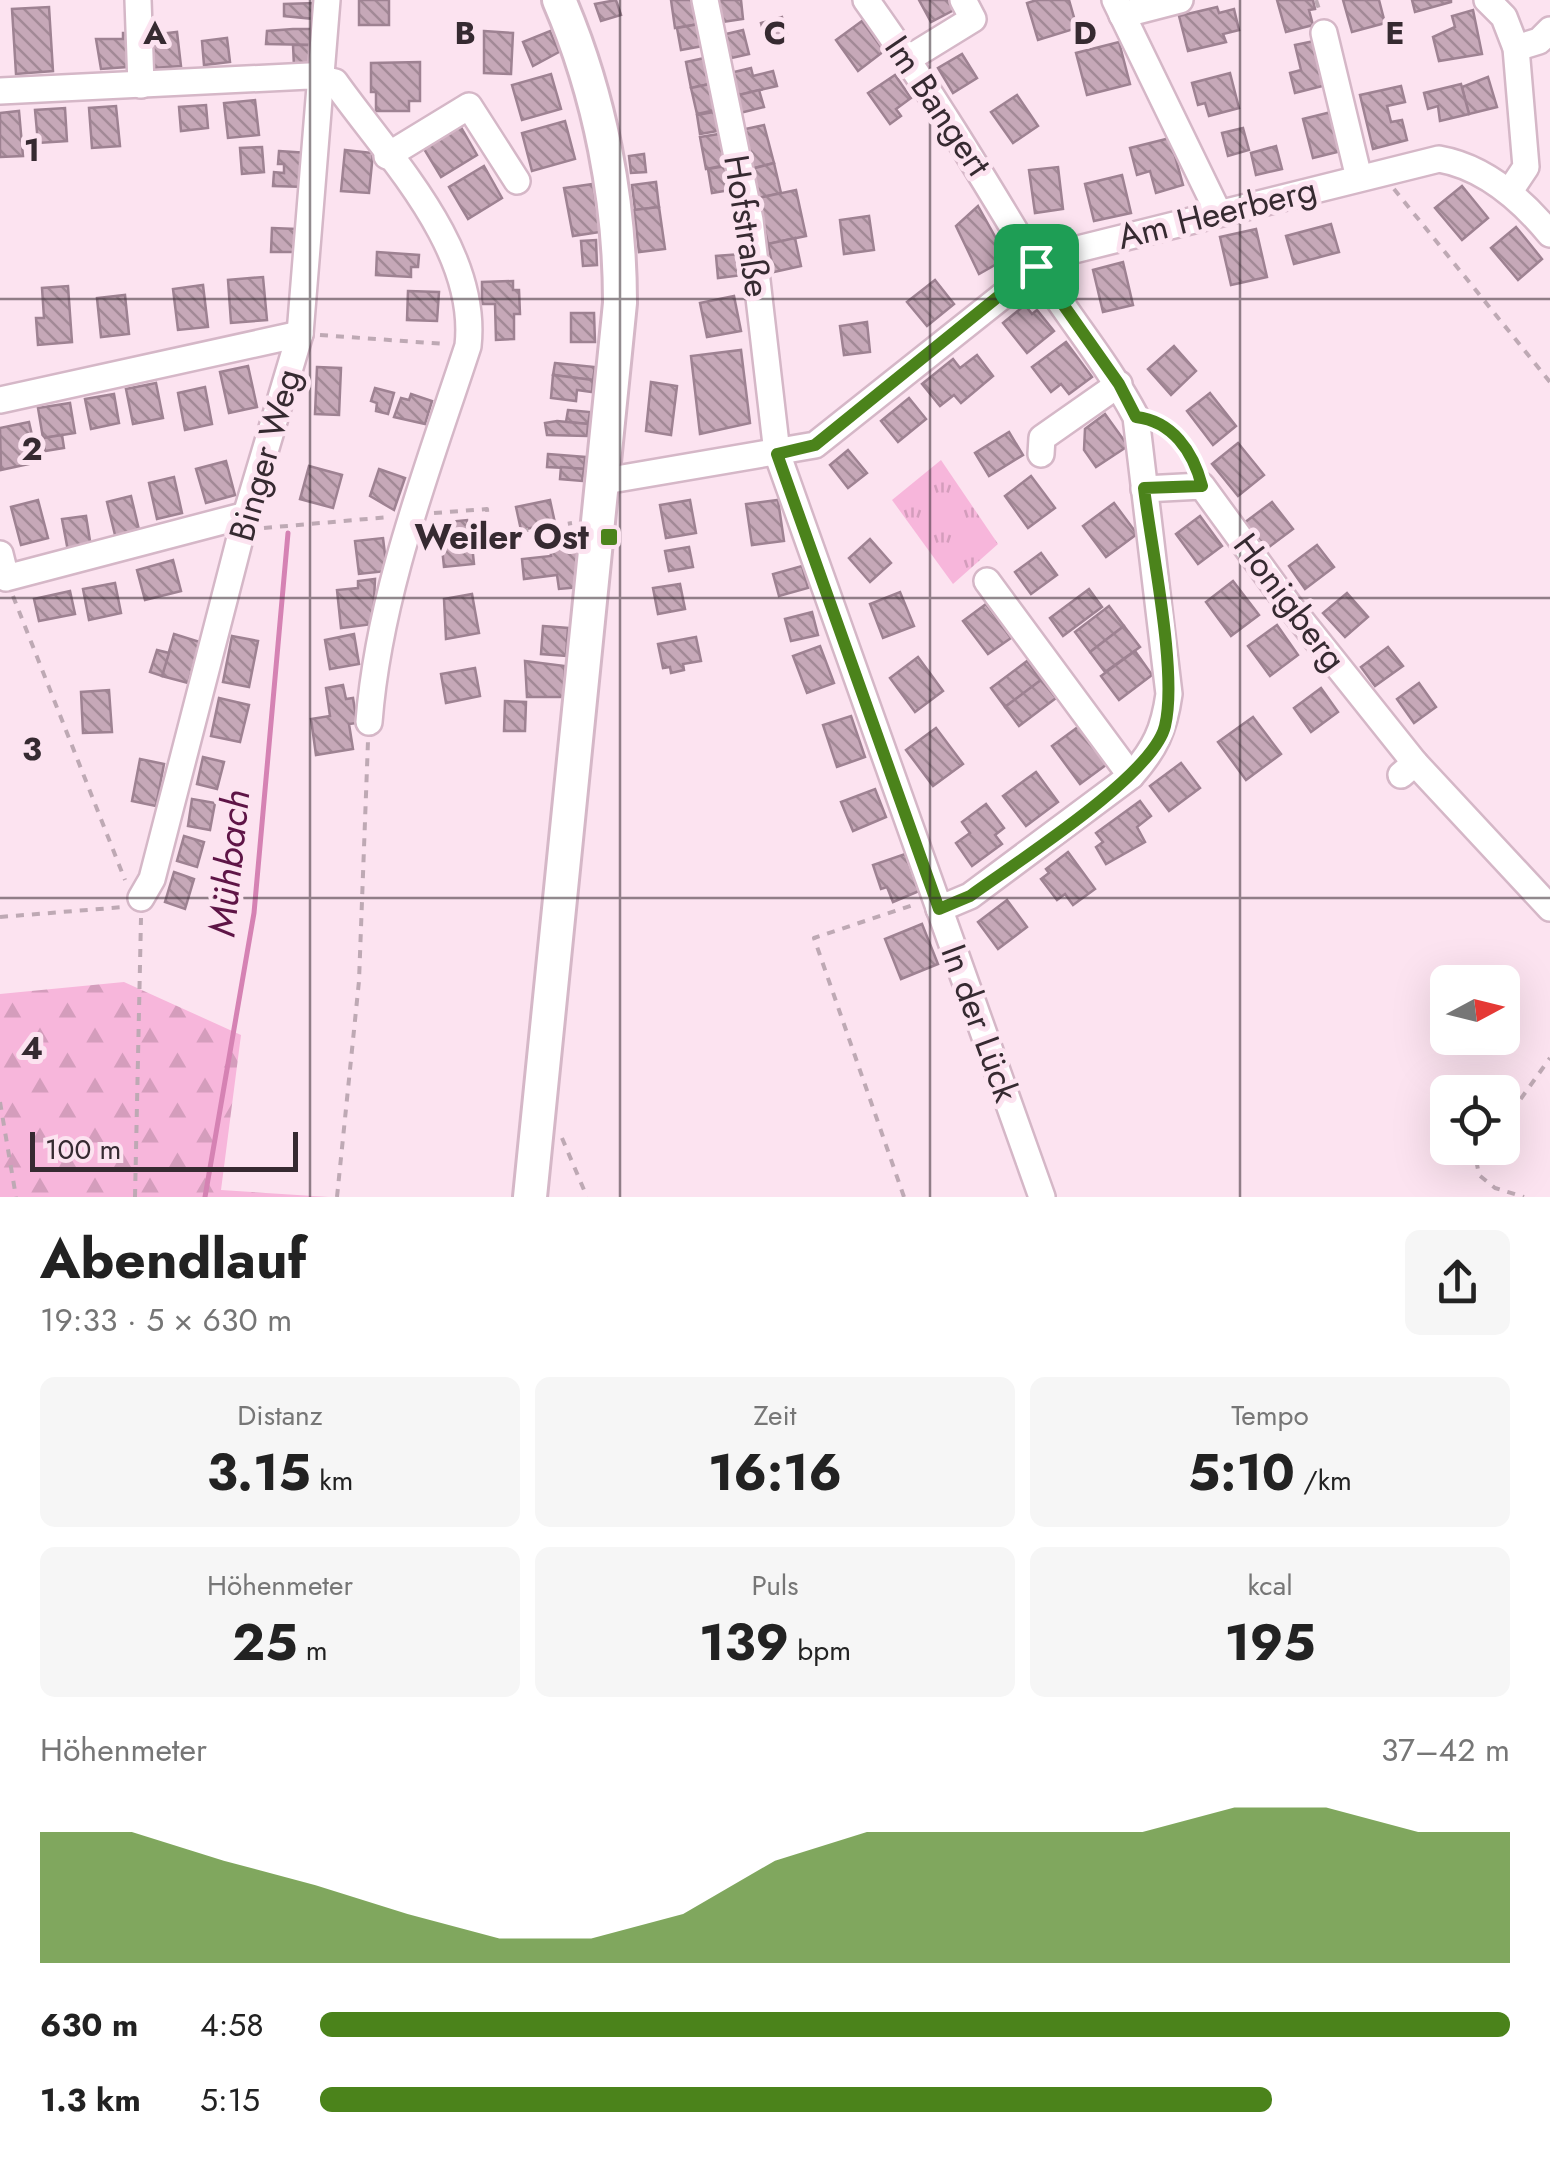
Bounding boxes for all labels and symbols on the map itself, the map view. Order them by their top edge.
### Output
text: A [142,10,167,56]
text: B [454,10,476,56]
text: C [764,10,786,56]
text: D [1073,10,1097,56]
text: E [1385,10,1405,56]
street label: Im Bangert [873,26,1004,187]
text: 1 [24,127,40,173]
street label: Hofstraße [711,151,783,301]
street label: Am Heerberg [1112,164,1322,262]
pin [994,224,1079,309]
street label: Binger Weg [217,363,313,547]
text: 2 [22,426,43,472]
place label: Weiler Ost [415,512,589,562]
street label: Honigberg [1222,523,1358,681]
marker: Weiler Ost [598,526,620,548]
text: 3 [22,726,42,772]
water label: Mühbach [193,787,264,939]
street label: In der Lück [928,937,1032,1109]
north arrow [1430,965,1520,1055]
text: 4 [21,1025,43,1071]
scale bar [30,1127,298,1172]

